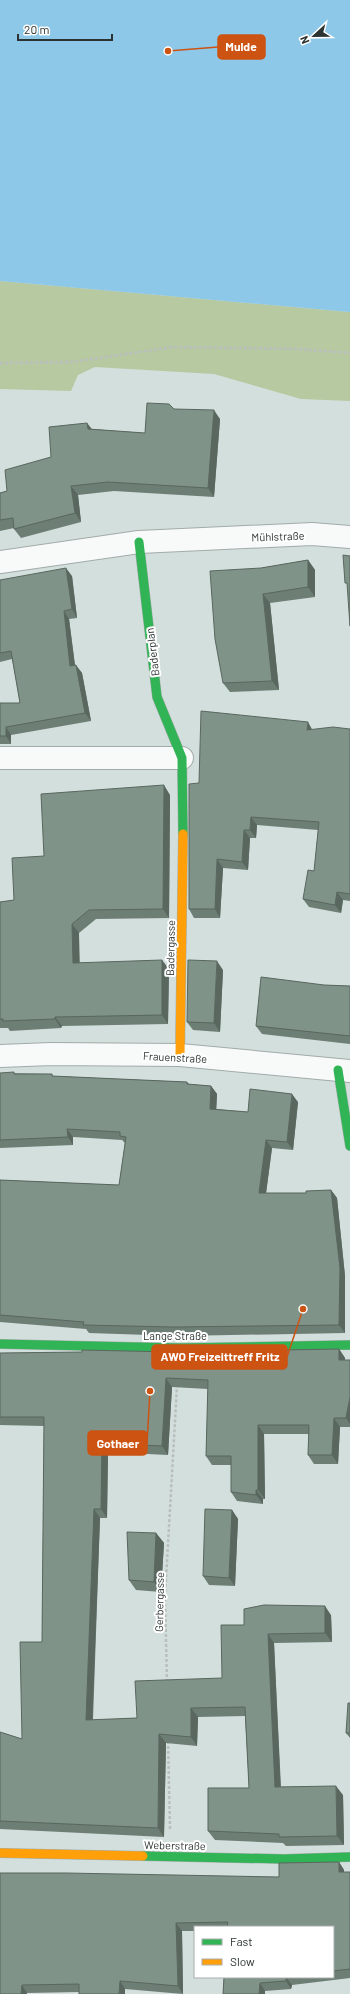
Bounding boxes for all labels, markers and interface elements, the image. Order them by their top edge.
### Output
scale bar [18,16,112,42]
north arrow [294,16,334,56]
text: 20 m [24,22,50,36]
text: N [297,34,312,46]
callout: Mulde [218,35,265,59]
text: Mulde [225,39,257,53]
street label: Mühlstraße [251,529,305,543]
street label: Baderplan [143,627,161,677]
street label: Badergasse [163,920,177,976]
street label: Frauenstraße [143,1049,208,1065]
street label: Lange Straße [143,1329,207,1342]
callout: AWO Freizeittreff Fritz [152,1345,287,1369]
text: AWO Freizeittreff Fritz [160,1349,280,1363]
callout: Gothaer [88,1431,147,1455]
text: Gothaer [97,1436,140,1450]
street label: Gerbergasse [152,1572,166,1632]
street label: Weberstraße [144,1838,206,1852]
legend [194,1926,334,1978]
text: Fast [230,1934,253,1948]
text: Slow [230,1954,255,1968]

